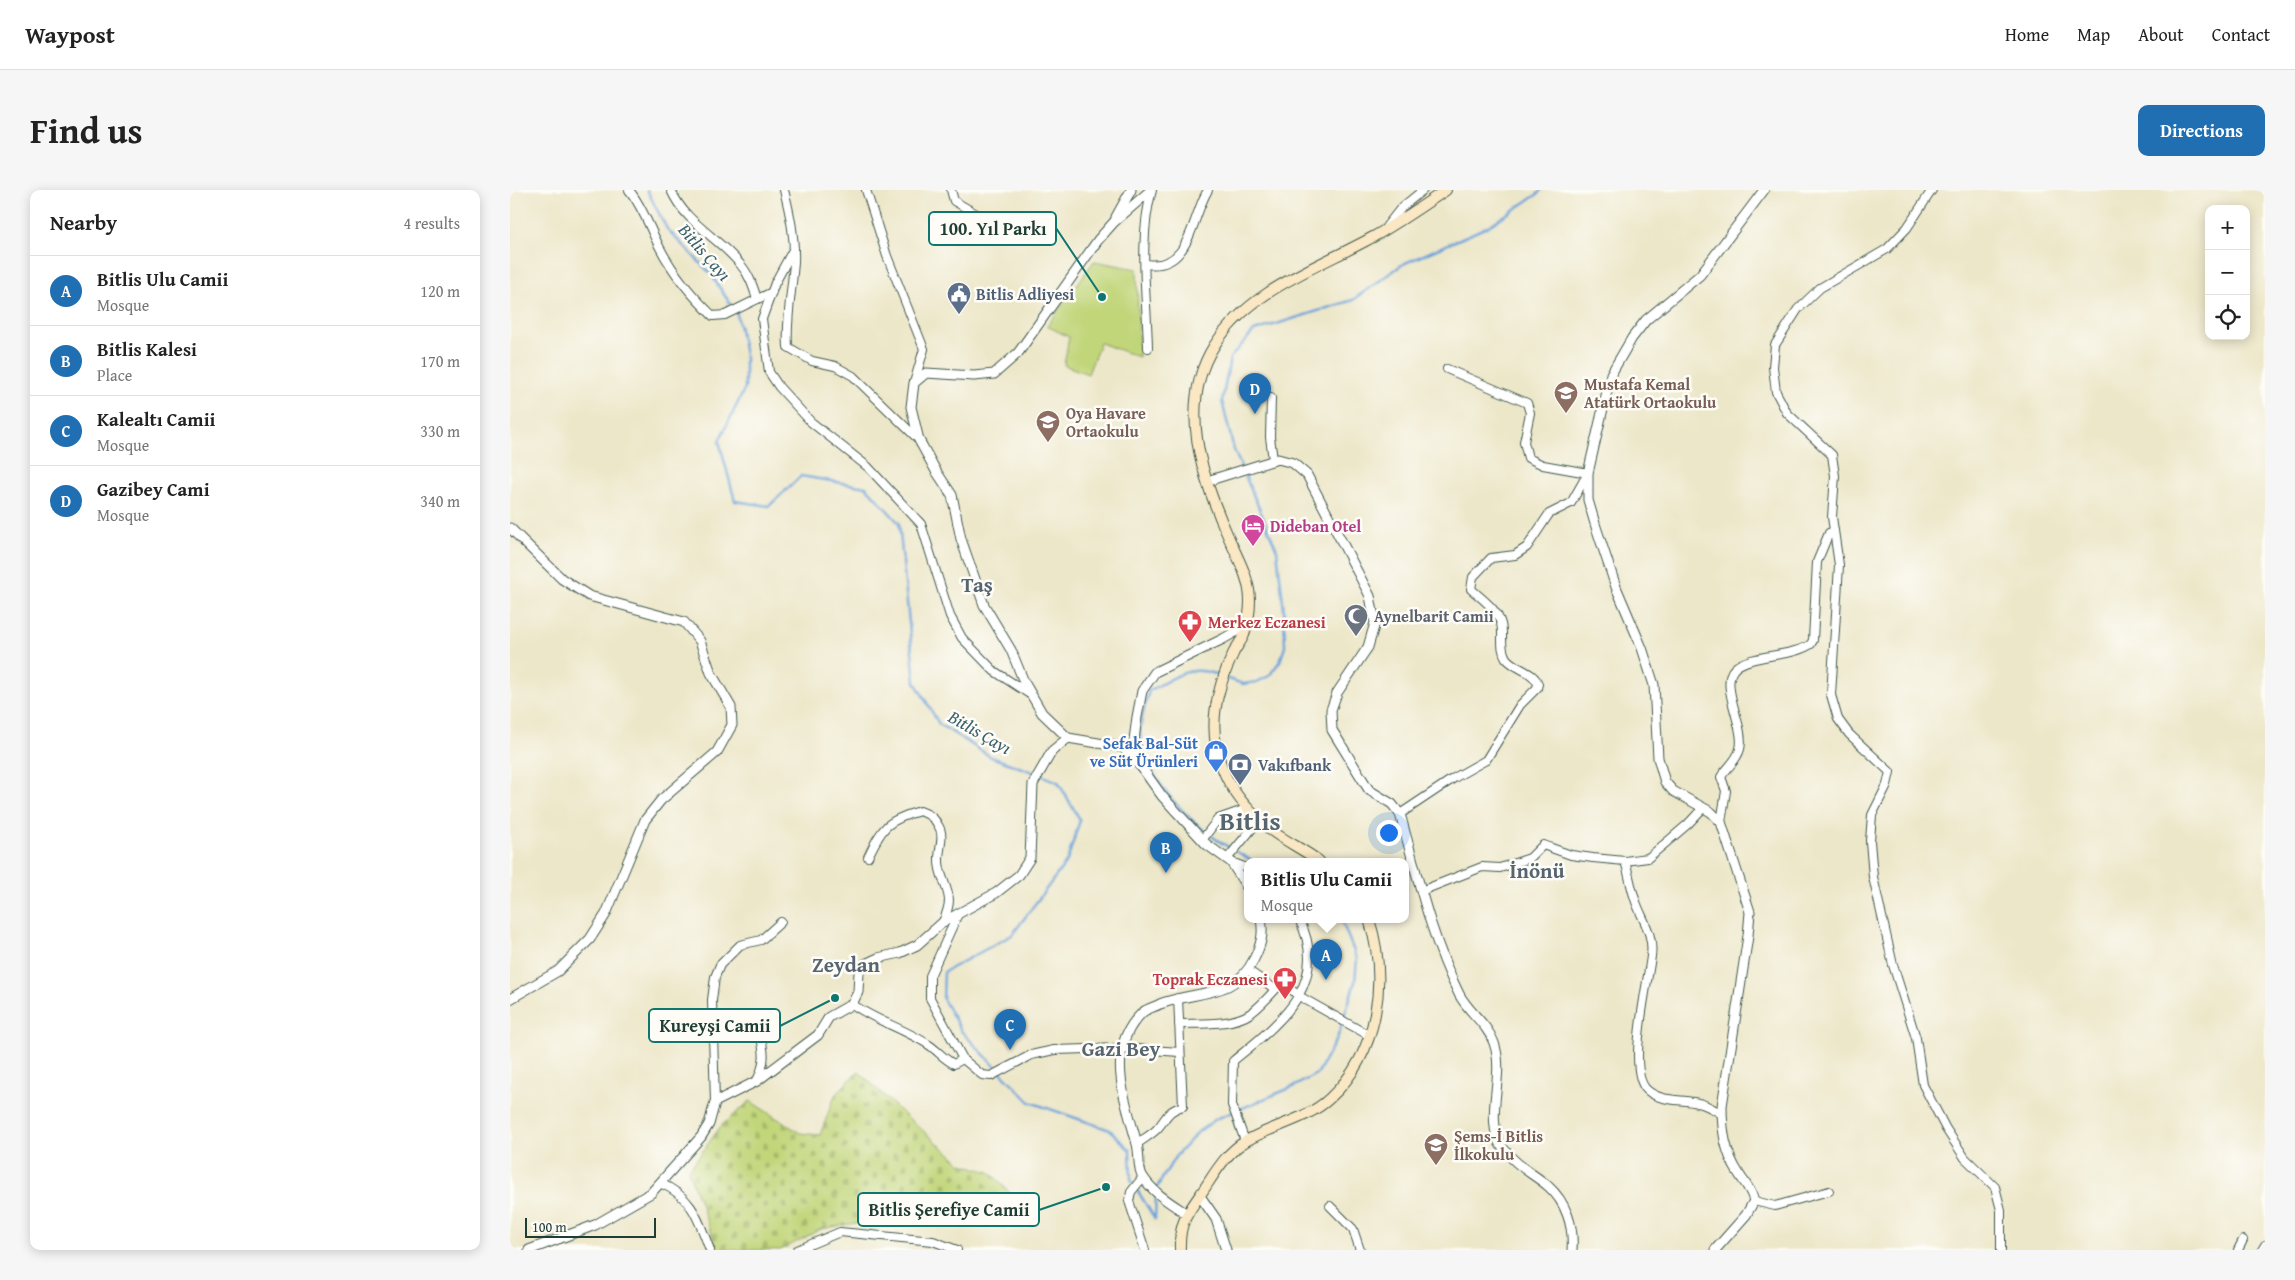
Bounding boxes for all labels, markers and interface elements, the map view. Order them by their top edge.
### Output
text: Waypost [25,17,115,52]
text: Home [2005,21,2049,48]
text: Map [2077,21,2110,48]
text: About [2138,21,2184,48]
text: Contact [2212,21,2270,48]
text: Find us [30,105,143,156]
button: Directions [2138,105,2265,156]
map controls [2205,205,2250,340]
button: + [2205,205,2250,250]
text: Nearby [50,207,117,238]
text: 4 results [403,211,460,235]
callout: 100. Yıl Parkı [929,212,1056,245]
text: 100. Yıl Parkı [939,215,1047,242]
water label: Bitlis Çayı [672,216,738,287]
button: − [2205,250,2250,295]
text: Bitlis Ulu Camii [97,265,228,293]
text: A [61,279,71,303]
text: 120 m [420,279,460,303]
public building icon: Bitlis Adliyesi [946,281,972,315]
place label: Bitlis Adliyesi [976,282,1074,306]
text: Mosque [97,293,149,317]
button: locate [2205,295,2250,340]
text: Bitlis Kalesi [97,335,197,363]
text: B [61,349,71,373]
text: 170 m [420,349,460,373]
text: Place [97,363,132,387]
place label: Mustafa Kemal Atatürk Ortaokulu [1584,372,1717,414]
pin: D [1239,373,1271,414]
school or university icon: Mustafa Kemal Atatürk Ortaokulu [1553,380,1579,414]
place label: Oya Havare Ortaokulu [1066,401,1146,443]
text: Kalealtı Camii [97,405,215,433]
school or university icon: Oya Havare Ortaokulu [1035,409,1061,443]
text: C [61,419,71,443]
text: 330 m [420,419,460,443]
text: Mosque [97,433,149,457]
text: Gazibey Cami [97,475,210,503]
text: D [61,489,71,513]
text: 340 m [420,489,460,513]
text: Mosque [97,503,149,527]
hotel icon: Dideban Otel [1240,513,1266,547]
place label: Dideban Otel [1270,514,1361,538]
district label: Taş [961,569,993,600]
mosque icon: Aynelbarit Camii [1343,603,1369,637]
place label: Aynelbarit Camii [1374,604,1494,628]
pharmacy icon: Merkez Eczanesi [1177,609,1203,643]
place label: Merkez Eczanesi [1208,610,1326,634]
water label: Bitlis Çayı [943,703,1017,761]
place label: Sefak Bal-Süt ve Süt Ürünleri [1090,731,1198,773]
shop icon: Sefak Bal-Süt ve Süt Ürünleri [1203,739,1229,773]
bank icon: Vakıfbank [1227,752,1253,786]
place label: Vakıfbank [1258,753,1332,777]
district label: Bitlis [1219,801,1281,840]
your location [1376,820,1402,846]
pin: B [1150,832,1182,873]
district label: İnönü [1509,855,1565,886]
popup [1244,858,1409,923]
text: Bitlis Ulu Camii [1261,865,1392,893]
text: Mosque [1261,893,1313,917]
pin: A [1310,939,1342,980]
district label: Zeydan [812,949,881,980]
pharmacy icon: Toprak Eczanesi [1272,966,1298,1000]
place label: Toprak Eczanesi [1153,967,1268,991]
callout: Kureyşi Camii [649,1009,780,1042]
pin: C [994,1009,1026,1050]
text: Kureyşi Camii [659,1012,771,1039]
district label: Gazi Bey [1082,1033,1161,1064]
place label: Şems-İ Bitlis İlkokulu [1454,1124,1543,1166]
school or university icon: Şems-İ Bitlis İlkokulu [1423,1132,1449,1166]
callout: Bitlis Şerefiye Camii [858,1193,1039,1226]
text: Bitlis Şerefiye Camii [868,1196,1030,1223]
scale bar [525,1215,656,1238]
text: 100 m [532,1217,567,1237]

